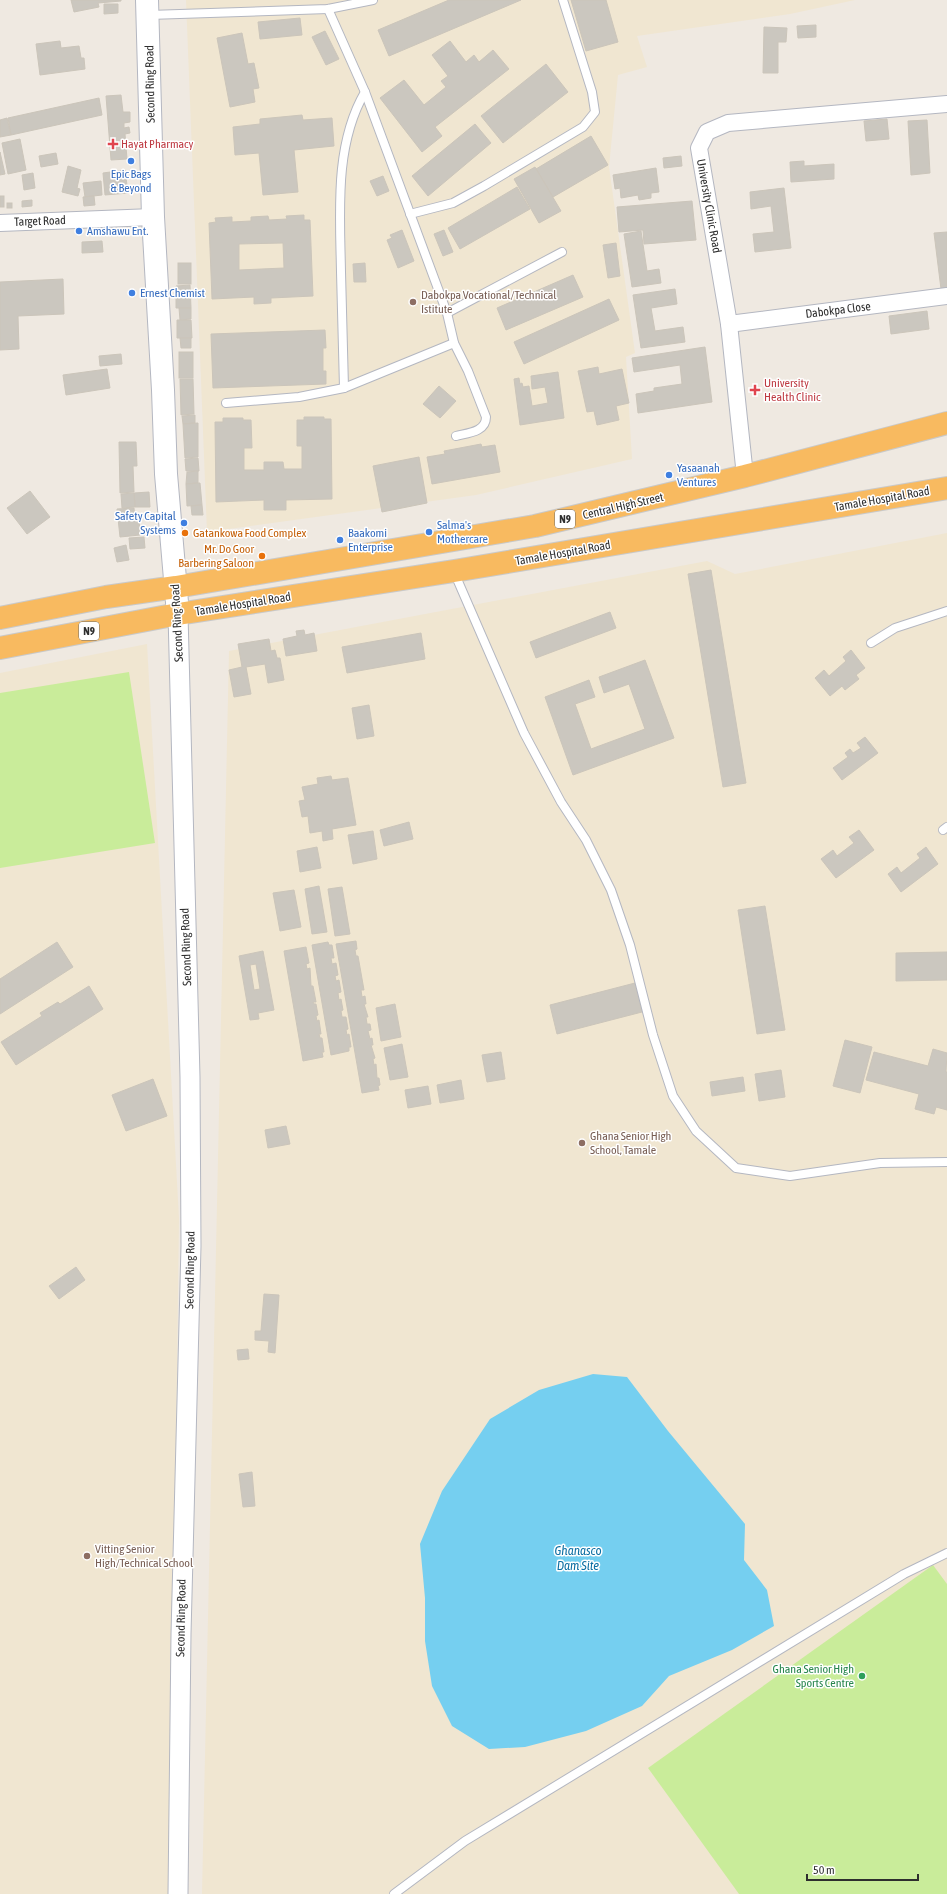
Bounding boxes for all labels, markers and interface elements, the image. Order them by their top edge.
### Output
street label: Second Ring Road [142,45,158,123]
place label: Hayat Pharmacy [121,137,194,151]
marker: Hayat Pharmacy [108,139,118,149]
marker: Epic Bags & Beyond [126,156,136,166]
street label: University Clinic Road [694,158,724,254]
place label: Epic Bags & Beyond [111,167,151,195]
street label: Target Road [14,213,66,229]
place label: Amshawu Ent. [87,224,148,238]
marker: Amshawu Ent. [74,226,84,236]
place label: Ernest Chemist [140,286,206,300]
marker: Ernest Chemist [127,288,137,298]
place label: Dabokpa Vocational/Technical Istitute [421,288,557,316]
marker: Dabokpa Vocational/Technical Istitute [408,297,418,307]
street label: Dabokpa Close [805,299,871,321]
place label: University Health Clinic [764,376,821,404]
marker: University Health Clinic [749,384,761,396]
place label: Yasaanah Ventures [677,461,720,489]
marker: Yasaanah Ventures [664,470,674,480]
street label: Tamale Hospital Road [833,484,931,514]
street label: Central High Street [581,490,665,522]
place label: Safety Capital Systems [115,509,177,537]
road number: N9 [555,510,575,528]
marker: Safety Capital Systems [179,518,189,528]
place label: Salma's Mothercare [437,518,488,546]
place label: Gatankowa Food Complex [193,526,307,540]
place label: Baakomi Enterprise [348,526,393,554]
marker: Salma's Mothercare [424,527,434,537]
marker: Gatankowa Food Complex [180,528,190,538]
marker: Baakomi Enterprise [335,535,345,545]
street label: Tamale Hospital Road [514,538,612,568]
place label: Mr. Do Goor Barbering Saloon [178,542,254,570]
marker: Mr. Do Goor Barbering Saloon [257,551,267,561]
street label: Second Ring Road [168,584,186,662]
street label: Tamale Hospital Road [194,590,292,618]
road number: N9 [79,622,99,640]
street label: Second Ring Road [178,908,194,986]
place label: Ghana Senior High School, Tamale [590,1129,671,1157]
marker: Ghana Senior High School, Tamale [577,1138,587,1148]
street label: Second Ring Road [182,1231,198,1309]
place label: Vitting Senior High/Technical School [95,1542,194,1570]
water label: Ghanasco Dam Site [554,1543,602,1573]
marker: Vitting Senior High/Technical School [82,1551,92,1561]
street label: Second Ring Road [173,1579,189,1657]
place label: Ghana Senior High Sports Centre [773,1662,854,1690]
marker: Ghana Senior High Sports Centre [857,1671,867,1681]
scale bar [807,1856,918,1882]
text: 50 m [813,1863,835,1877]

